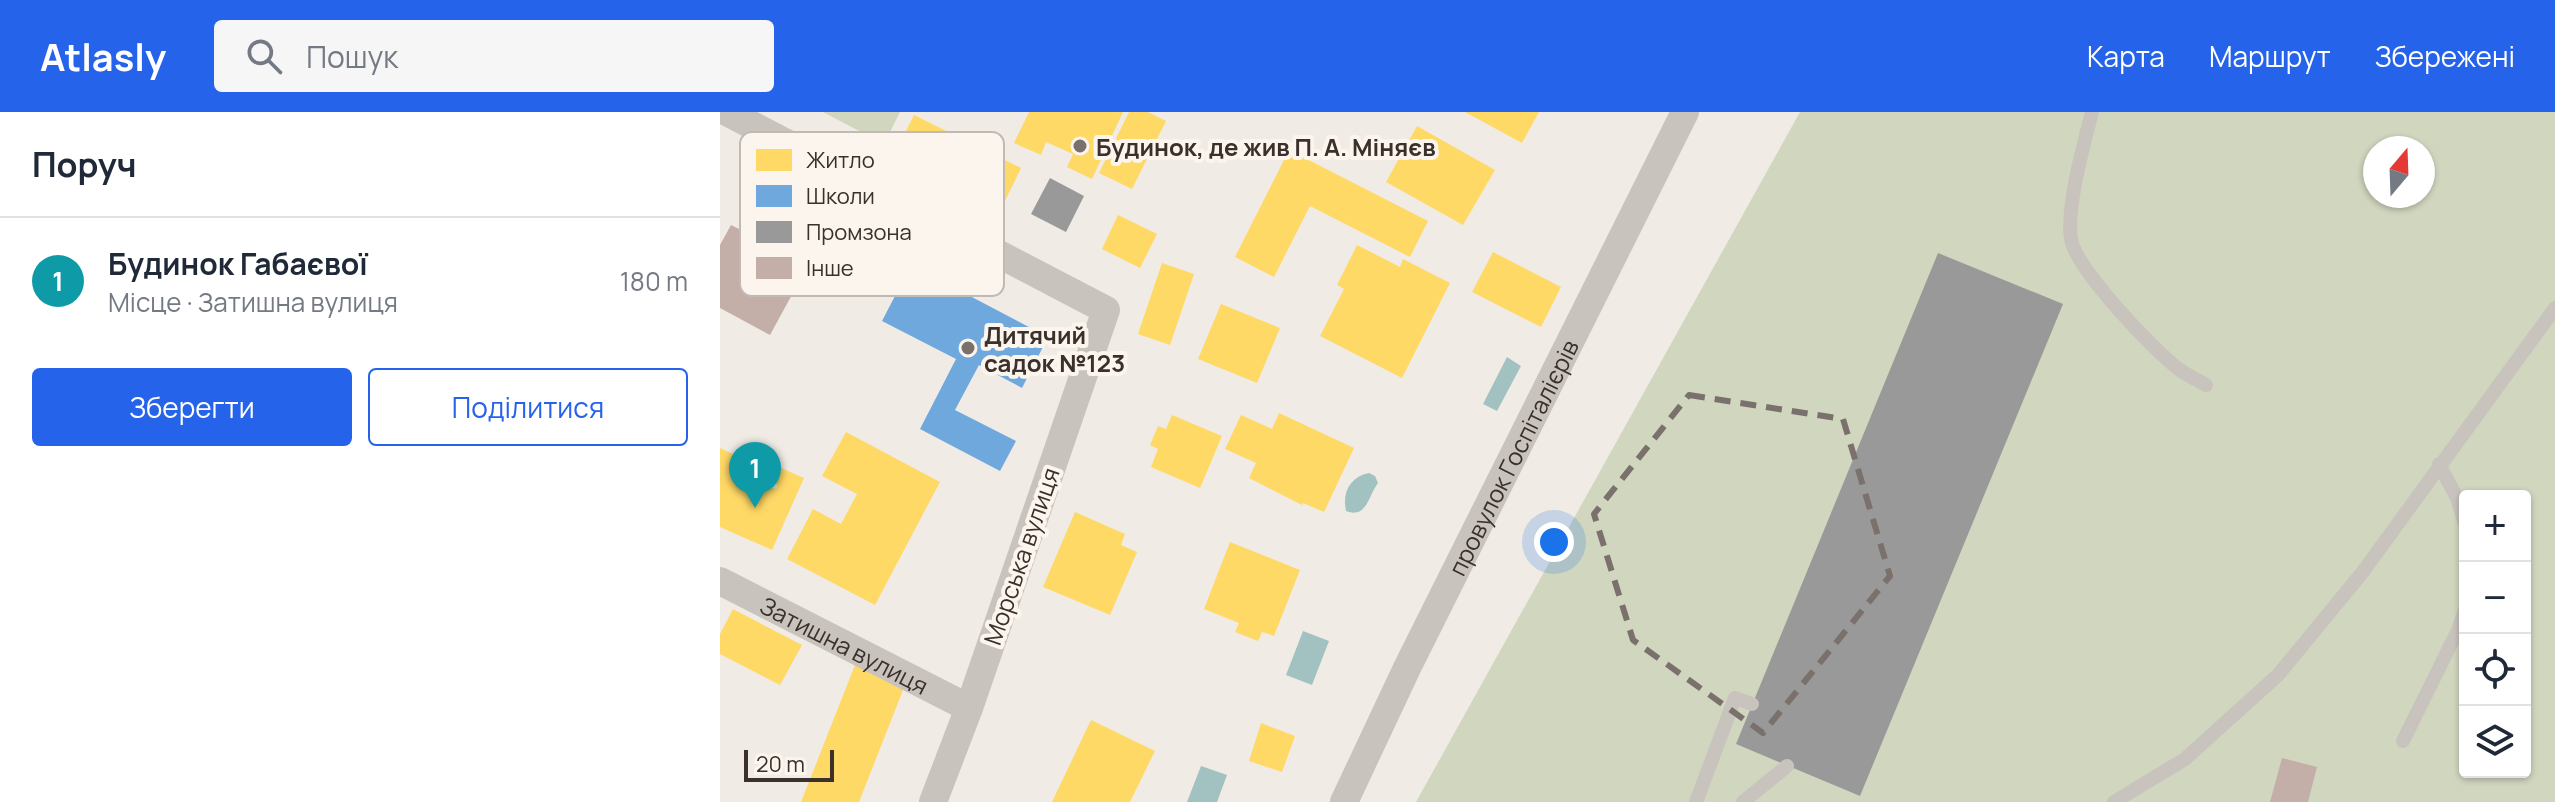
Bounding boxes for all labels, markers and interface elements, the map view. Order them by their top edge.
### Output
search box [214,20,774,92]
text: Atlasly [40,30,166,82]
icon: search [242,34,286,78]
text: Пошук [306,36,398,77]
text: Карта [2087,37,2165,75]
text: Маршрут [2209,37,2331,75]
text: Збережені [2375,37,2515,75]
place label: Будинок, де жив П. А. Міняєв [1096,130,1436,163]
legend [740,132,1004,296]
north arrow [2363,136,2435,208]
marker: Будинок, де жив П. А. Міняєв [1071,137,1089,155]
text: Поруч [32,141,136,187]
text: Житло [806,145,875,175]
text: Школи [806,181,875,211]
text: Промзона [806,217,912,247]
text: Будинок Габаєвої [108,243,368,284]
text: Інше [806,253,854,283]
text: 1 [52,263,64,299]
text: 180 m [620,263,688,299]
text: Місце · Затишна вулиця [108,284,398,320]
place label: Дитячий садок №123 [984,318,1125,379]
street label: провулок Госпіталієрів [1440,333,1585,581]
marker: Дитячий садок №123 [959,339,977,357]
button: Зберегти [32,368,352,446]
button: Поділитися [368,368,688,446]
pin: 1 [729,442,781,508]
street label: Морська вулиця [975,463,1067,649]
map controls [2459,490,2531,778]
button: + [2459,490,2531,562]
your location [1534,522,1574,562]
button: − [2459,562,2531,634]
street label: Затишна вулиця [755,588,934,701]
button: locate [2459,634,2531,706]
button: layers [2459,706,2531,778]
scale bar [744,746,834,782]
text: 20 m [756,749,805,779]

